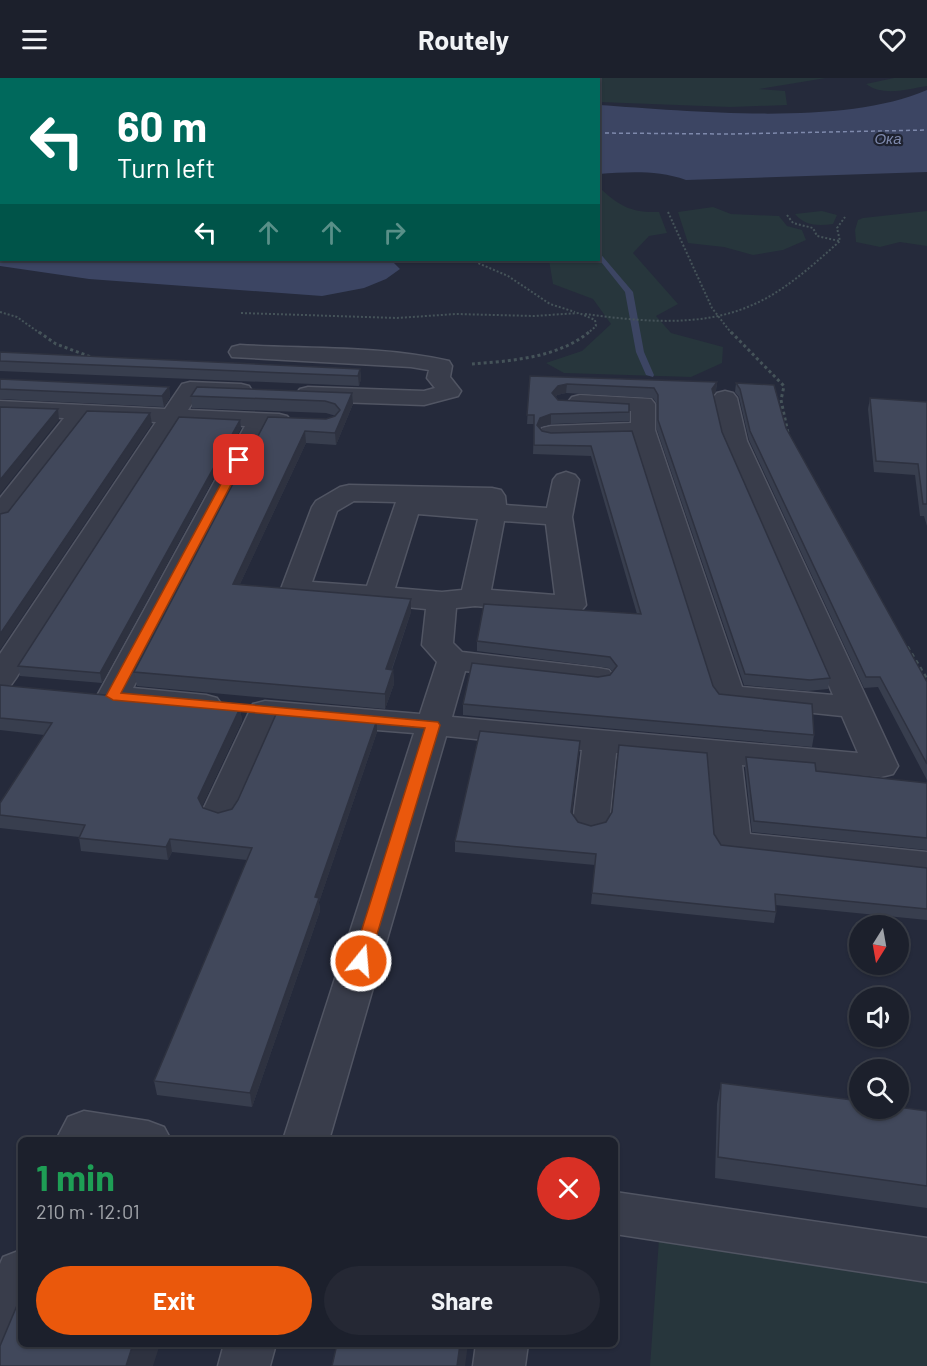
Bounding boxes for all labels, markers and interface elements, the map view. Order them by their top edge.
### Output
icon: menu [18,23,51,56]
text: Routely [418,23,509,55]
icon: heart [876,23,909,56]
text: 60 m [117,100,207,150]
icon: left [18,102,96,180]
water label: Ока [874,129,902,147]
text: Turn left [117,151,215,183]
icon: left [189,216,222,249]
icon: ahead [252,216,285,249]
icon: ahead [315,216,348,249]
icon: right [378,216,411,249]
pin [213,434,264,485]
icon: arrive [222,443,255,476]
north arrow [849,915,909,975]
map controls [849,915,909,1119]
position arrow [329,929,393,993]
button: sound [849,987,909,1047]
button: search [849,1059,909,1119]
text: 1 min [36,1155,115,1198]
button: close [537,1157,600,1220]
text: 210 m · 12:01 [36,1199,140,1223]
button: Exit [36,1266,312,1335]
button: Share [324,1266,600,1335]

